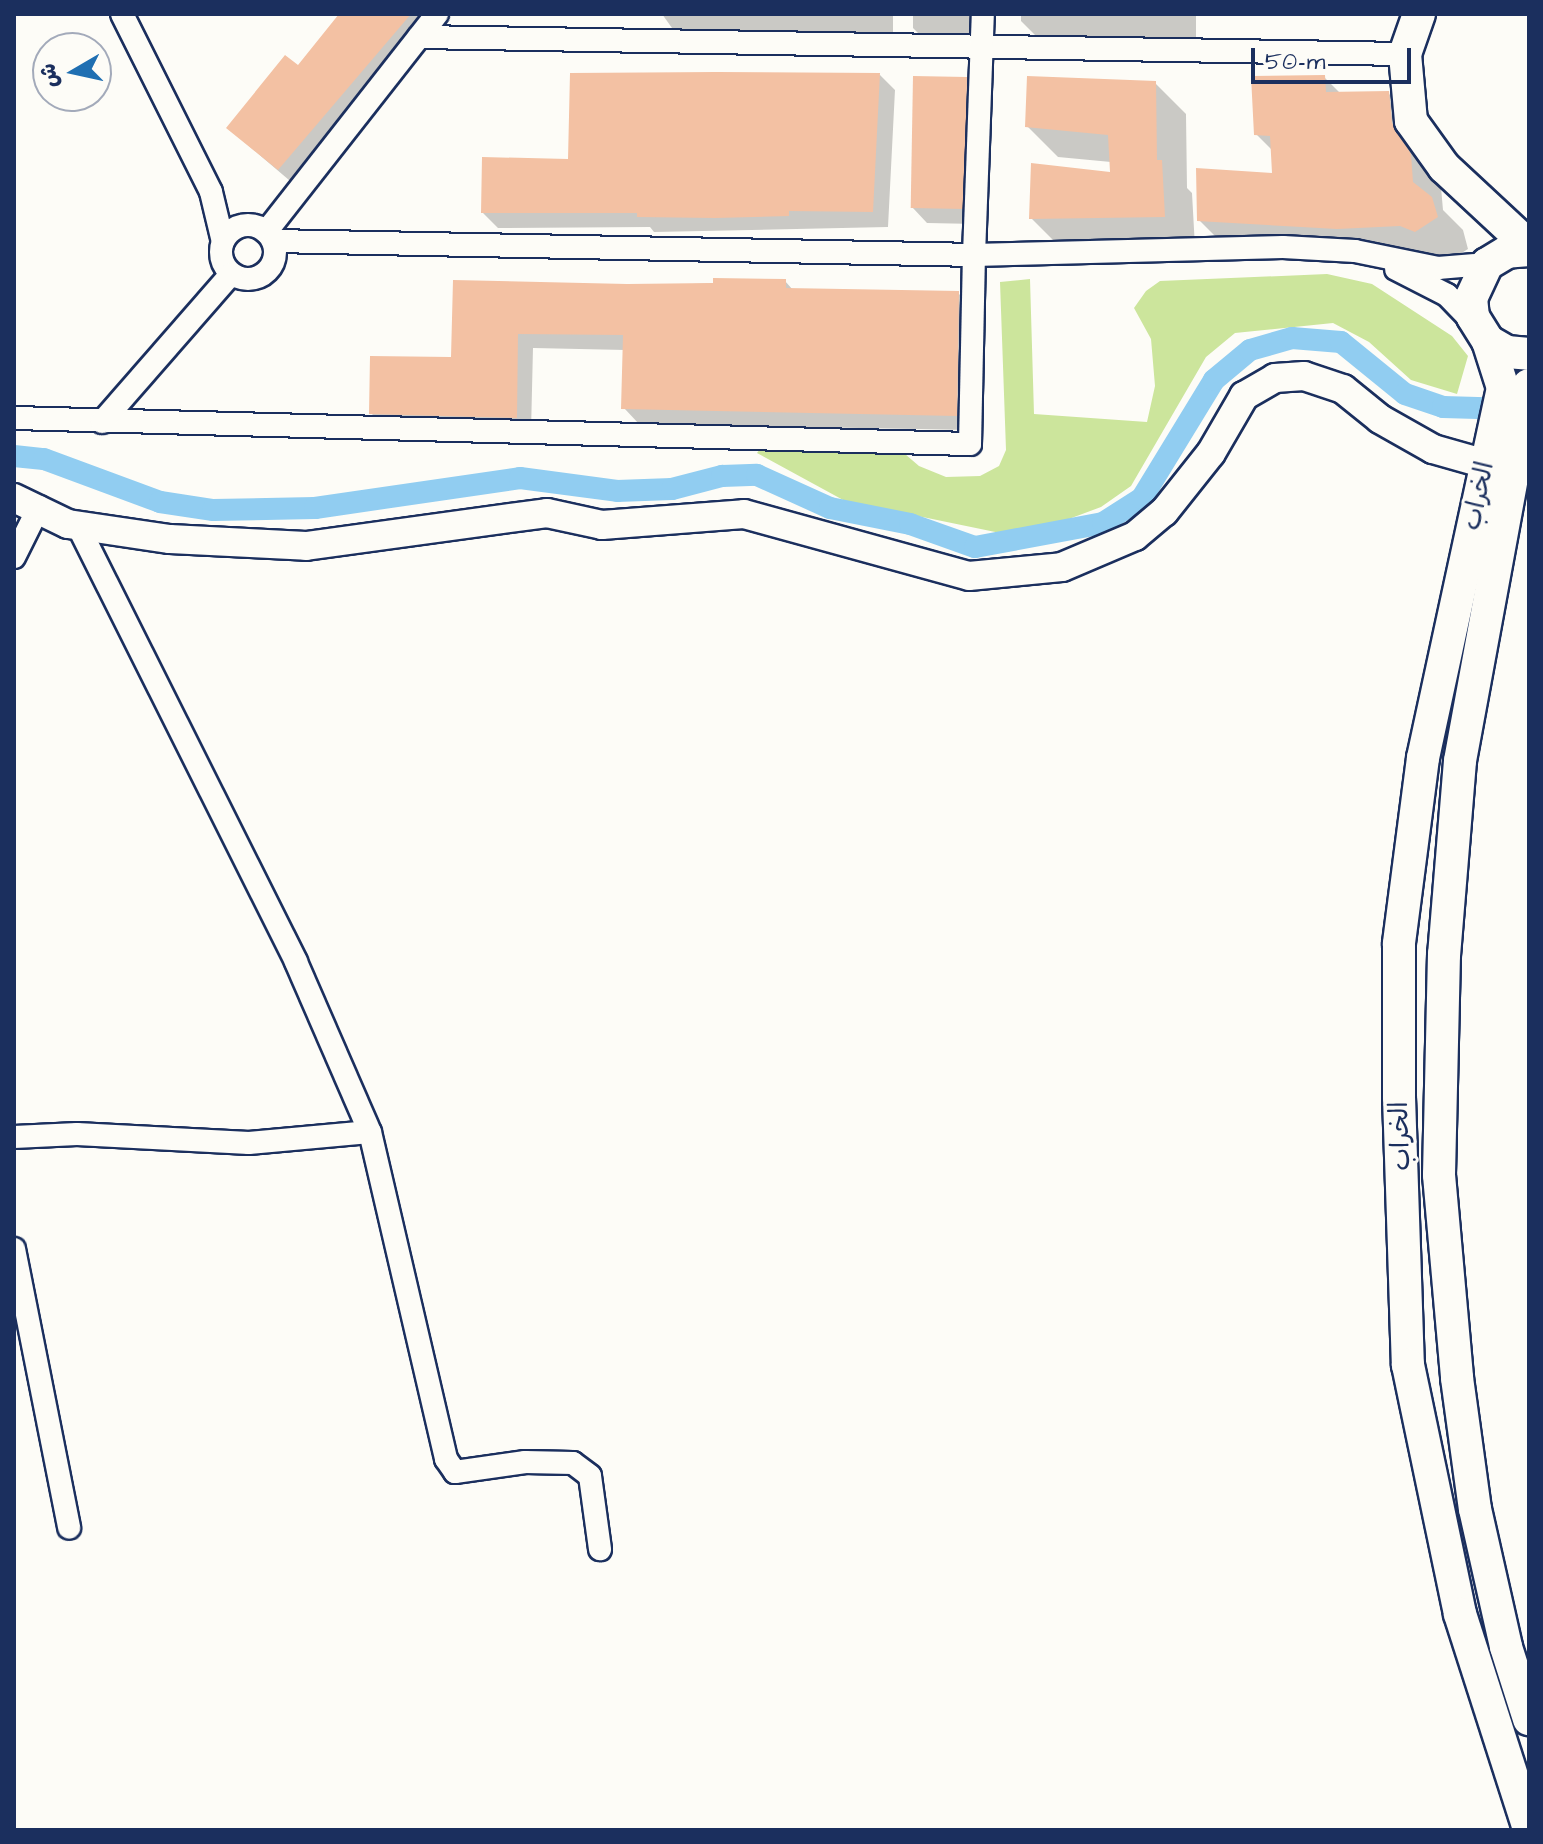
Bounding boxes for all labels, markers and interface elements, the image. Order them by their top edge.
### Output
north arrow [32,32,112,112]
scale bar [1255,32,1415,82]
text: 50 m [1265,45,1325,79]
text: ش [33,61,67,90]
street label: الخراب [1457,459,1501,533]
street label: الخراب [1384,1101,1418,1171]

